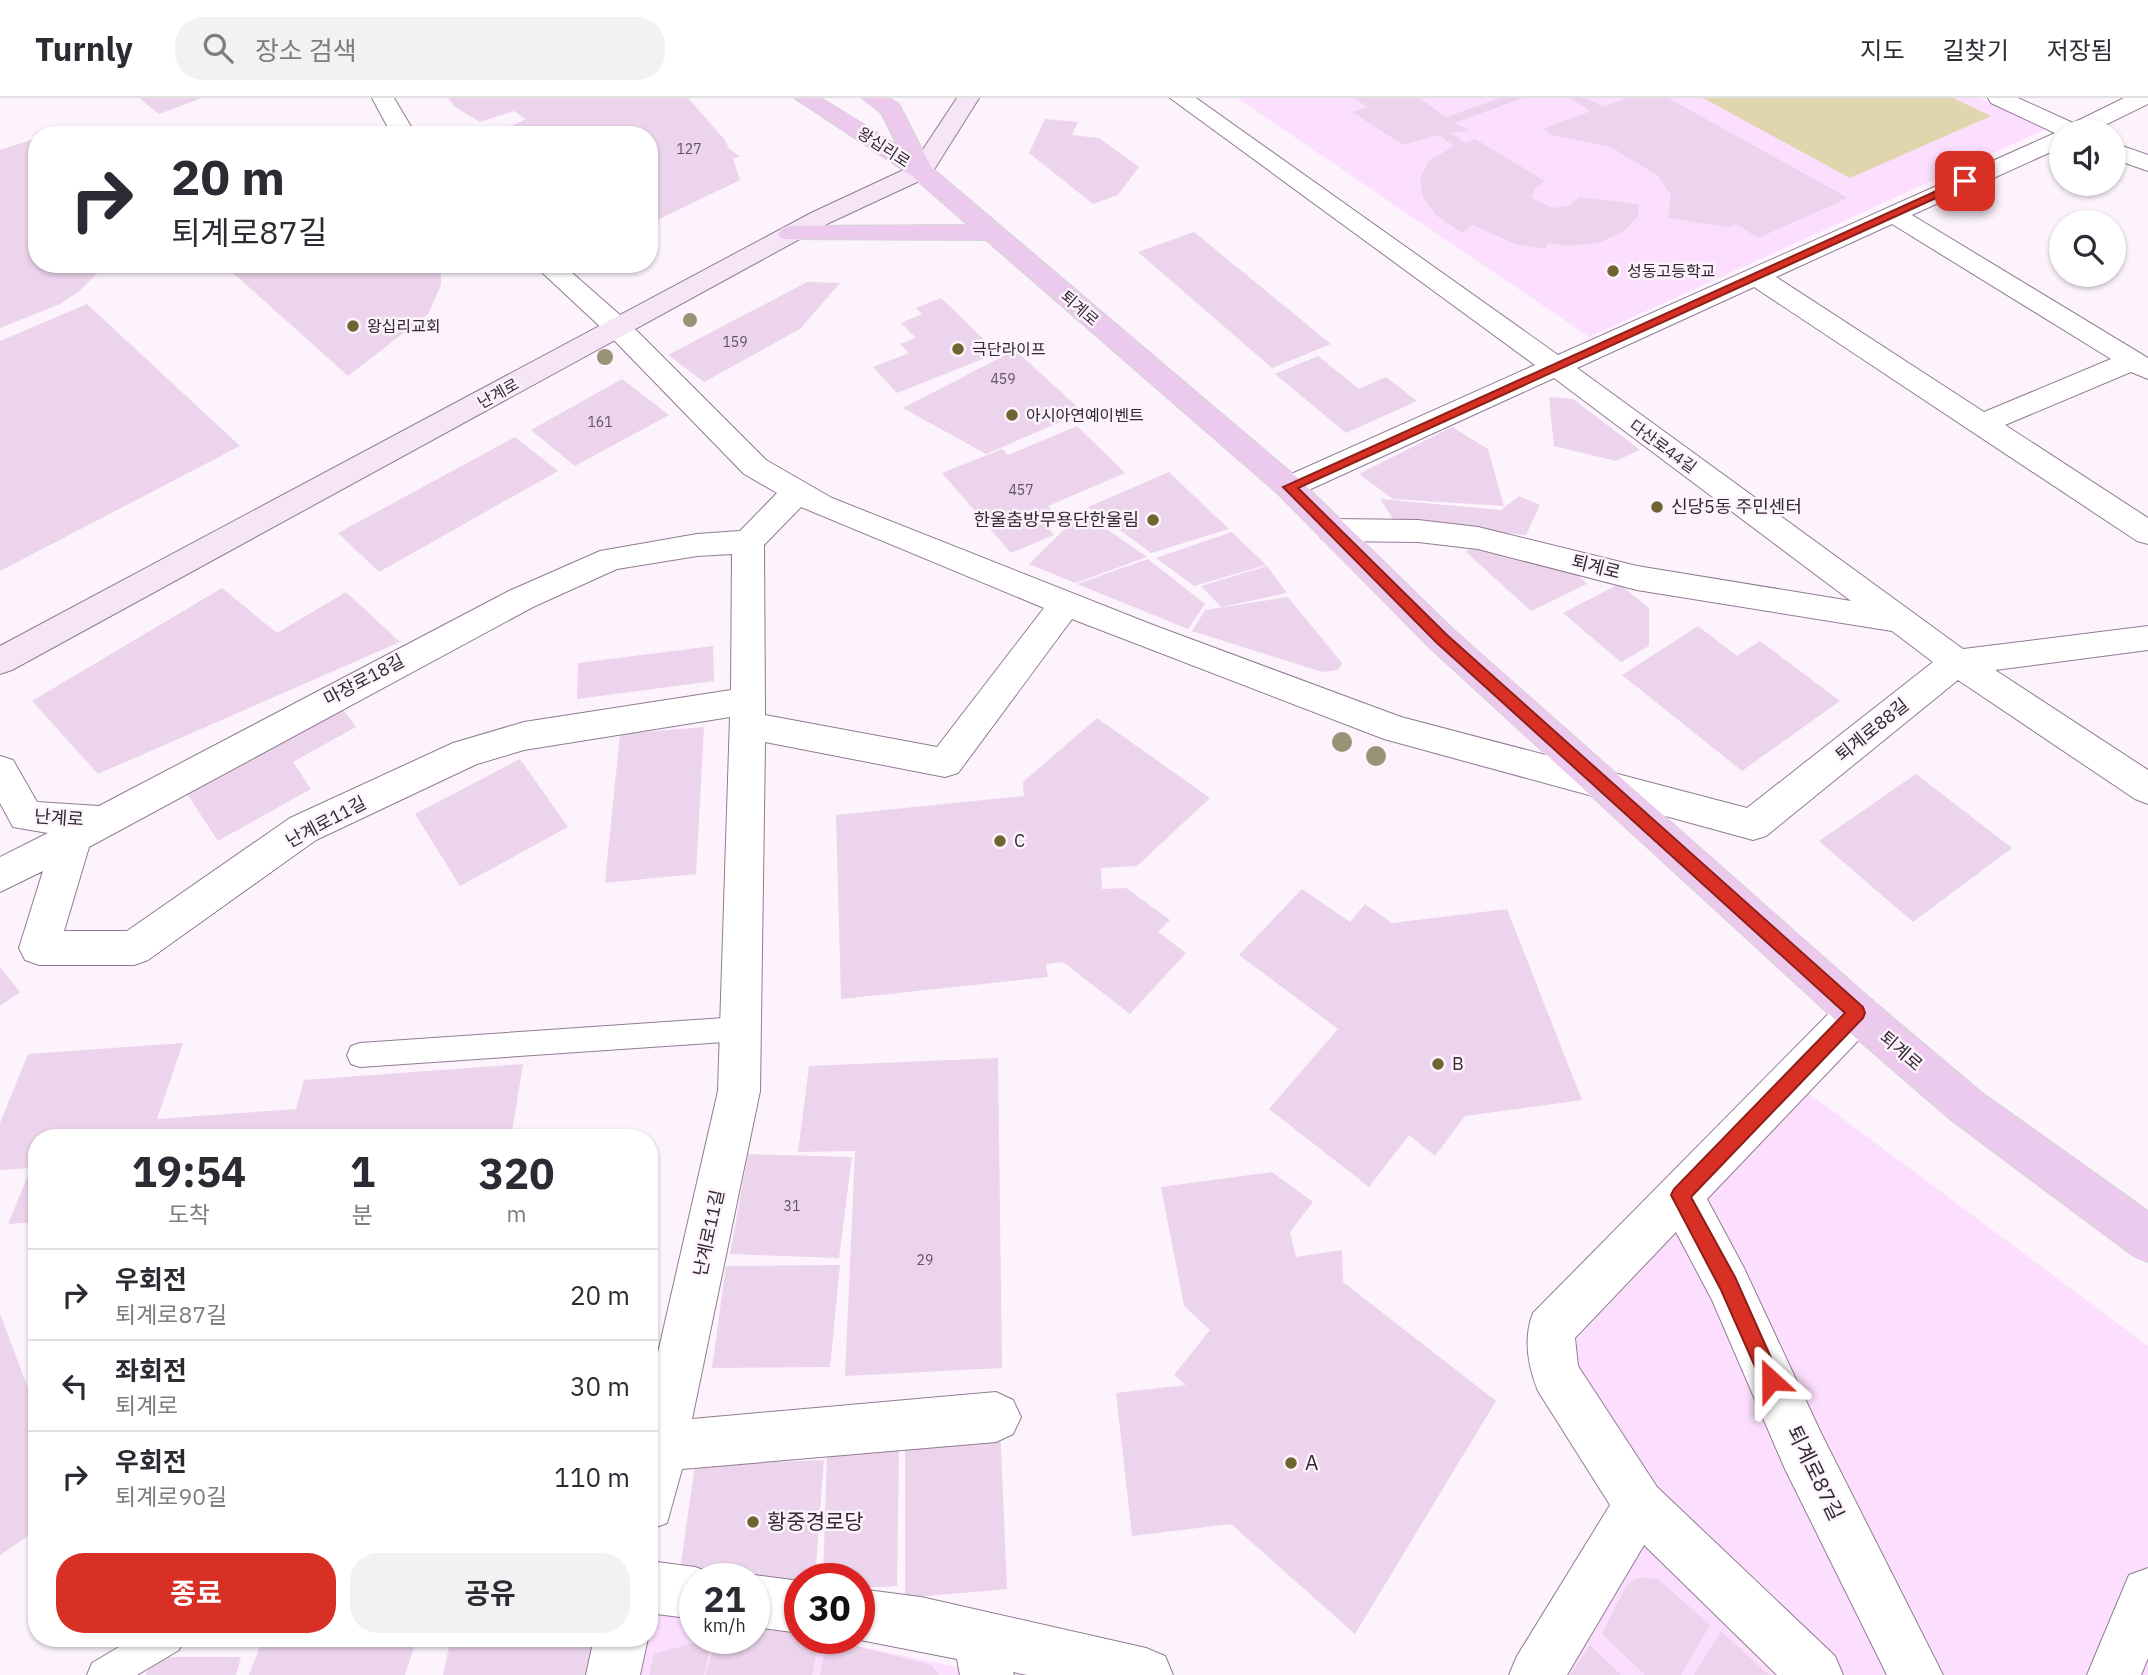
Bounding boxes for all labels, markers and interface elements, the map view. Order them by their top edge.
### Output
search box [175,17,665,80]
text: Turnly [35,27,133,70]
icon: search [199,29,237,67]
text: 장소 검색 [255,33,357,67]
text: 지도 [1860,34,1905,66]
text: 길찾기 [1943,34,2009,66]
text: 저장됨 [2047,34,2113,66]
map controls [2049,119,2126,287]
button: sound [2049,119,2126,196]
street label: 왕십리로 [854,123,914,172]
house number: 127 [676,140,702,158]
text: 20 m [171,145,285,208]
pin [1935,151,1995,211]
icon: right [56,154,147,245]
icon: arrive [1946,162,1984,200]
button: search [2049,210,2126,287]
text: 퇴계로87길 [171,211,327,253]
place label: 성동고등학교 [1627,261,1715,281]
marker: 성동고등학교 [1605,263,1621,279]
street label: 퇴계로 [1057,286,1103,330]
place label: 왕십리교회 [367,316,441,336]
marker: 왕십리교회 [345,318,361,334]
house number: 159 [722,333,748,351]
place label: 극단라이프 [972,339,1046,359]
marker: 극단라이프 [950,341,966,357]
house number: 459 [990,370,1016,388]
street label: 난계로 [474,373,522,412]
place label: 아시아연예이벤트 [1026,405,1144,425]
marker: 아시아연예이벤트 [1004,407,1020,423]
house number: 161 [587,413,613,431]
street label: 다산로44길 [1626,415,1700,477]
house number: 457 [1008,481,1034,499]
place label: 신당5동 주민센터 [1671,495,1802,518]
marker: 신당5동 주민센터 [1649,499,1665,515]
place label: 한울춤방무용단한울림 [973,508,1139,531]
marker: 한울춤방무용단한울림 [1145,512,1161,528]
street label: 퇴계로 [1569,549,1623,584]
street label: 마장로18길 [320,649,408,710]
street label: 퇴계로88길 [1830,693,1913,766]
street label: 난계로11길 [282,791,370,852]
street label: 난계로 [33,804,85,831]
place label: C [1014,829,1025,852]
marker: C [992,833,1008,849]
street label: 퇴계로 [1875,1026,1928,1076]
place label: B [1452,1052,1464,1075]
marker: B [1430,1056,1446,1072]
text: 19:54 [132,1144,246,1199]
text: 1 [350,1144,375,1199]
text: 320 [479,1146,554,1201]
street label: 난계로11길 [688,1188,729,1278]
house number: 31 [784,1197,800,1215]
text: m [507,1198,527,1228]
text: 도착 [168,1199,210,1229]
text: 분 [352,1199,373,1229]
house number: 29 [917,1251,933,1269]
text: 우회전 [115,1262,187,1296]
icon: right [56,1276,94,1314]
text: 20 m [570,1278,630,1312]
text: 퇴계로87길 [115,1299,227,1329]
position arrow [1734,1343,1808,1417]
text: 좌회전 [115,1353,187,1387]
icon: left [56,1367,94,1405]
text: 30 m [570,1369,630,1403]
text: 퇴계로 [115,1390,178,1420]
street label: 퇴계로87길 [1781,1420,1851,1525]
text: 우회전 [115,1444,187,1478]
place label: A [1305,1448,1318,1476]
marker: A [1283,1455,1299,1471]
icon: right [56,1458,94,1496]
text: 110 m [554,1460,630,1494]
text: 퇴계로90길 [115,1481,227,1511]
place label: 황중경로당 [767,1507,864,1535]
marker: 황중경로당 [745,1514,761,1530]
button: 종료 [56,1553,336,1633]
button: 공유 [350,1553,630,1633]
speed limit sign: 30 [784,1563,875,1654]
text: 21 [703,1576,746,1622]
text: km/h [703,1614,746,1637]

